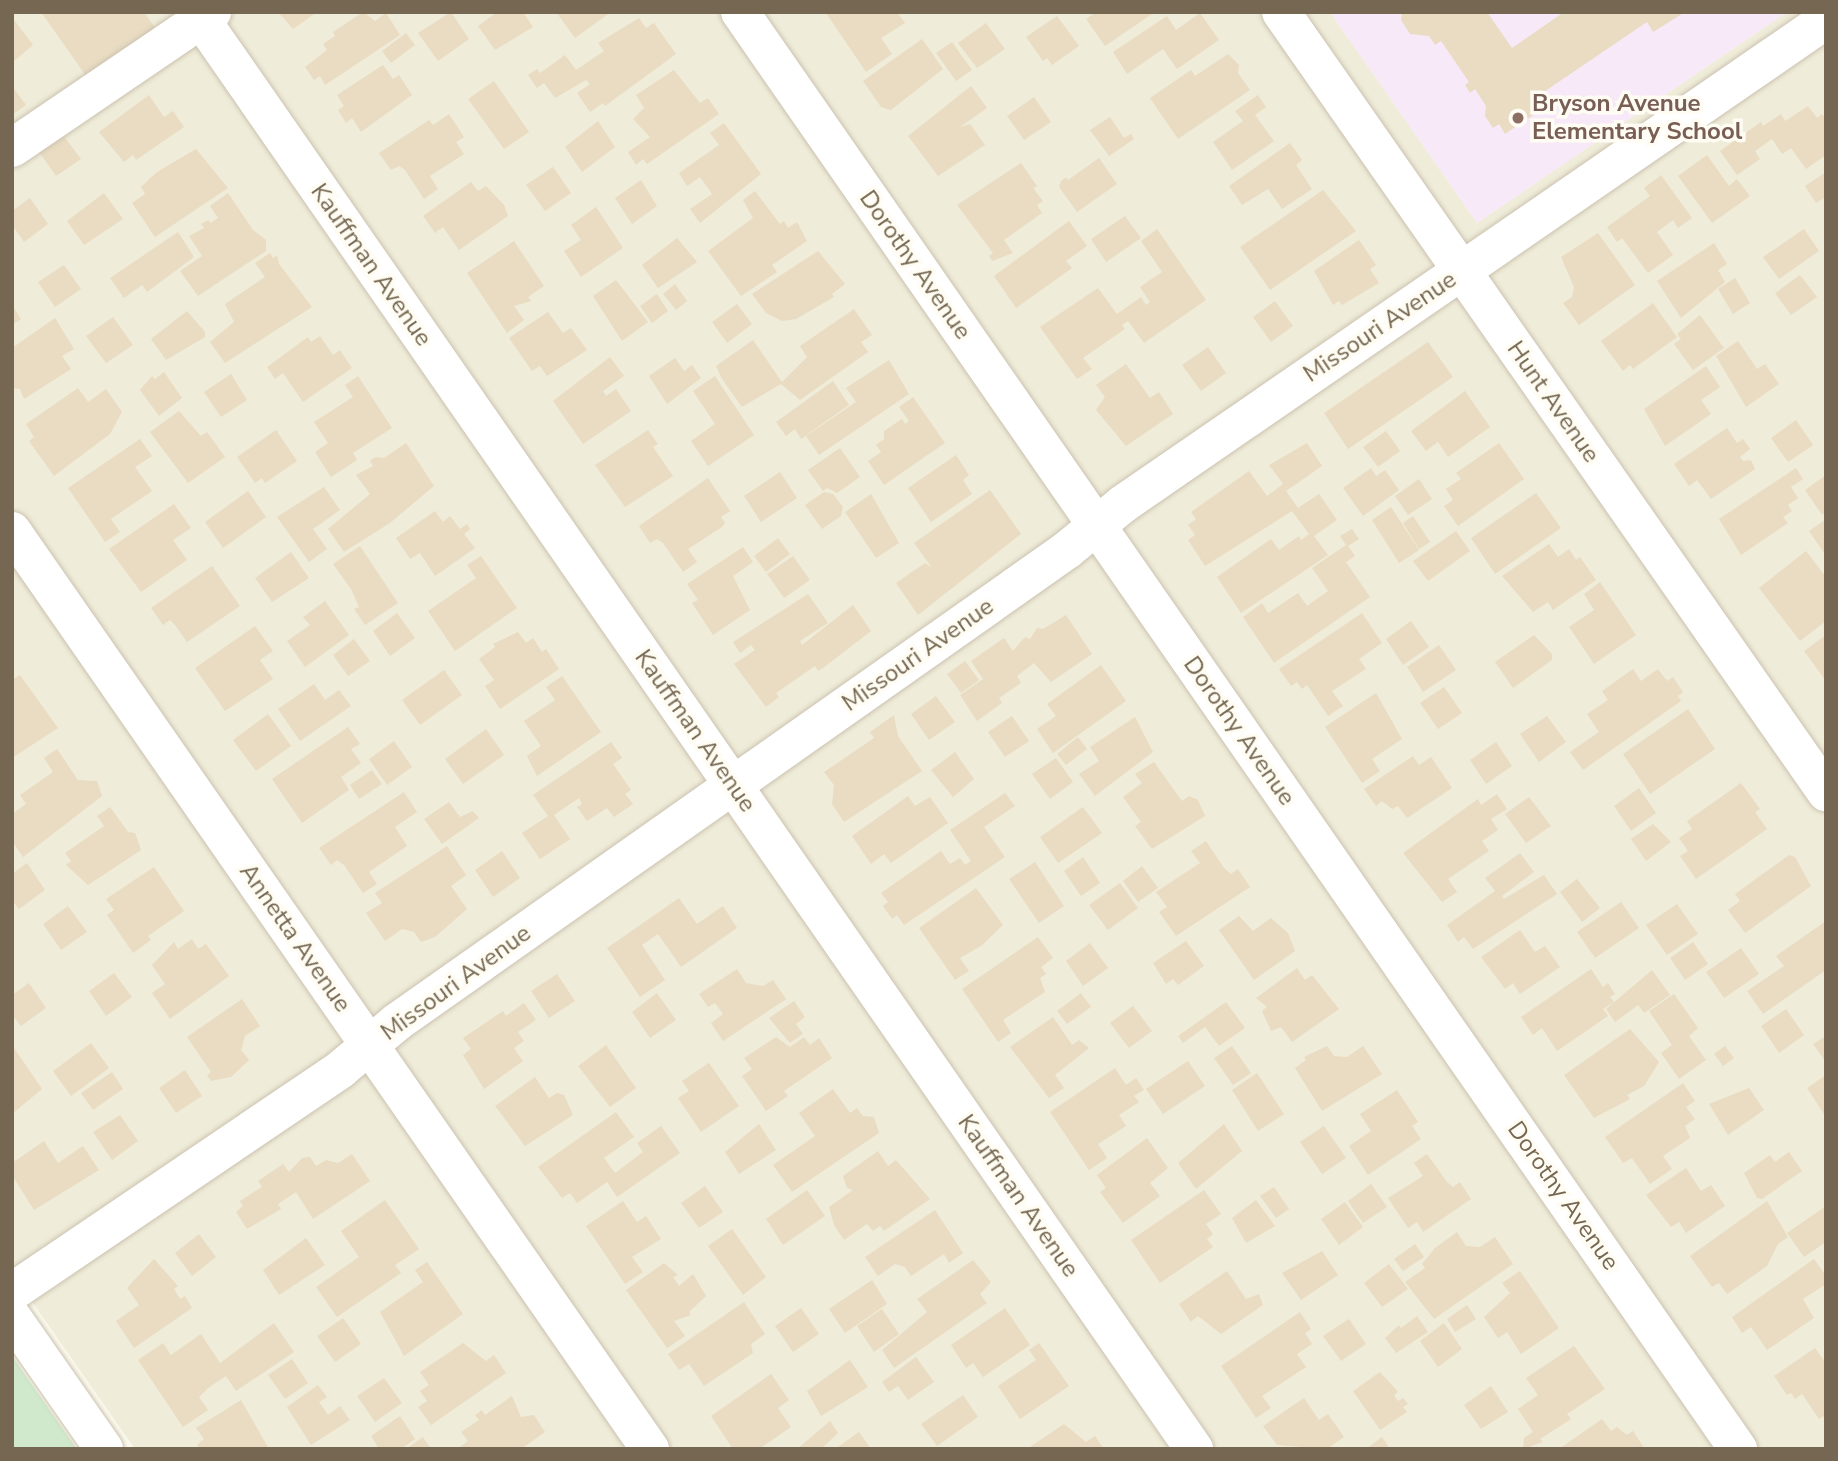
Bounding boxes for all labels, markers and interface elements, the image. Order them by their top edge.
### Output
place label: Bryson Avenue Elementary School [1532,90,1742,146]
marker: Bryson Avenue Elementary School [1510,110,1526,126]
street label: Kauffman Avenue [304,178,438,352]
street label: Dorothy Avenue [853,185,977,345]
street label: Missouri Avenue [1298,265,1462,389]
street label: Hunt Avenue [1501,336,1605,468]
street label: Missouri Avenue [837,592,999,718]
street label: Kauffman Avenue [628,644,762,818]
street label: Dorothy Avenue [1177,651,1301,811]
street label: Annetta Avenue [233,858,357,1018]
street label: Missouri Avenue [376,919,536,1047]
street label: Kauffman Avenue [951,1109,1085,1283]
street label: Dorothy Avenue [1501,1116,1625,1276]

